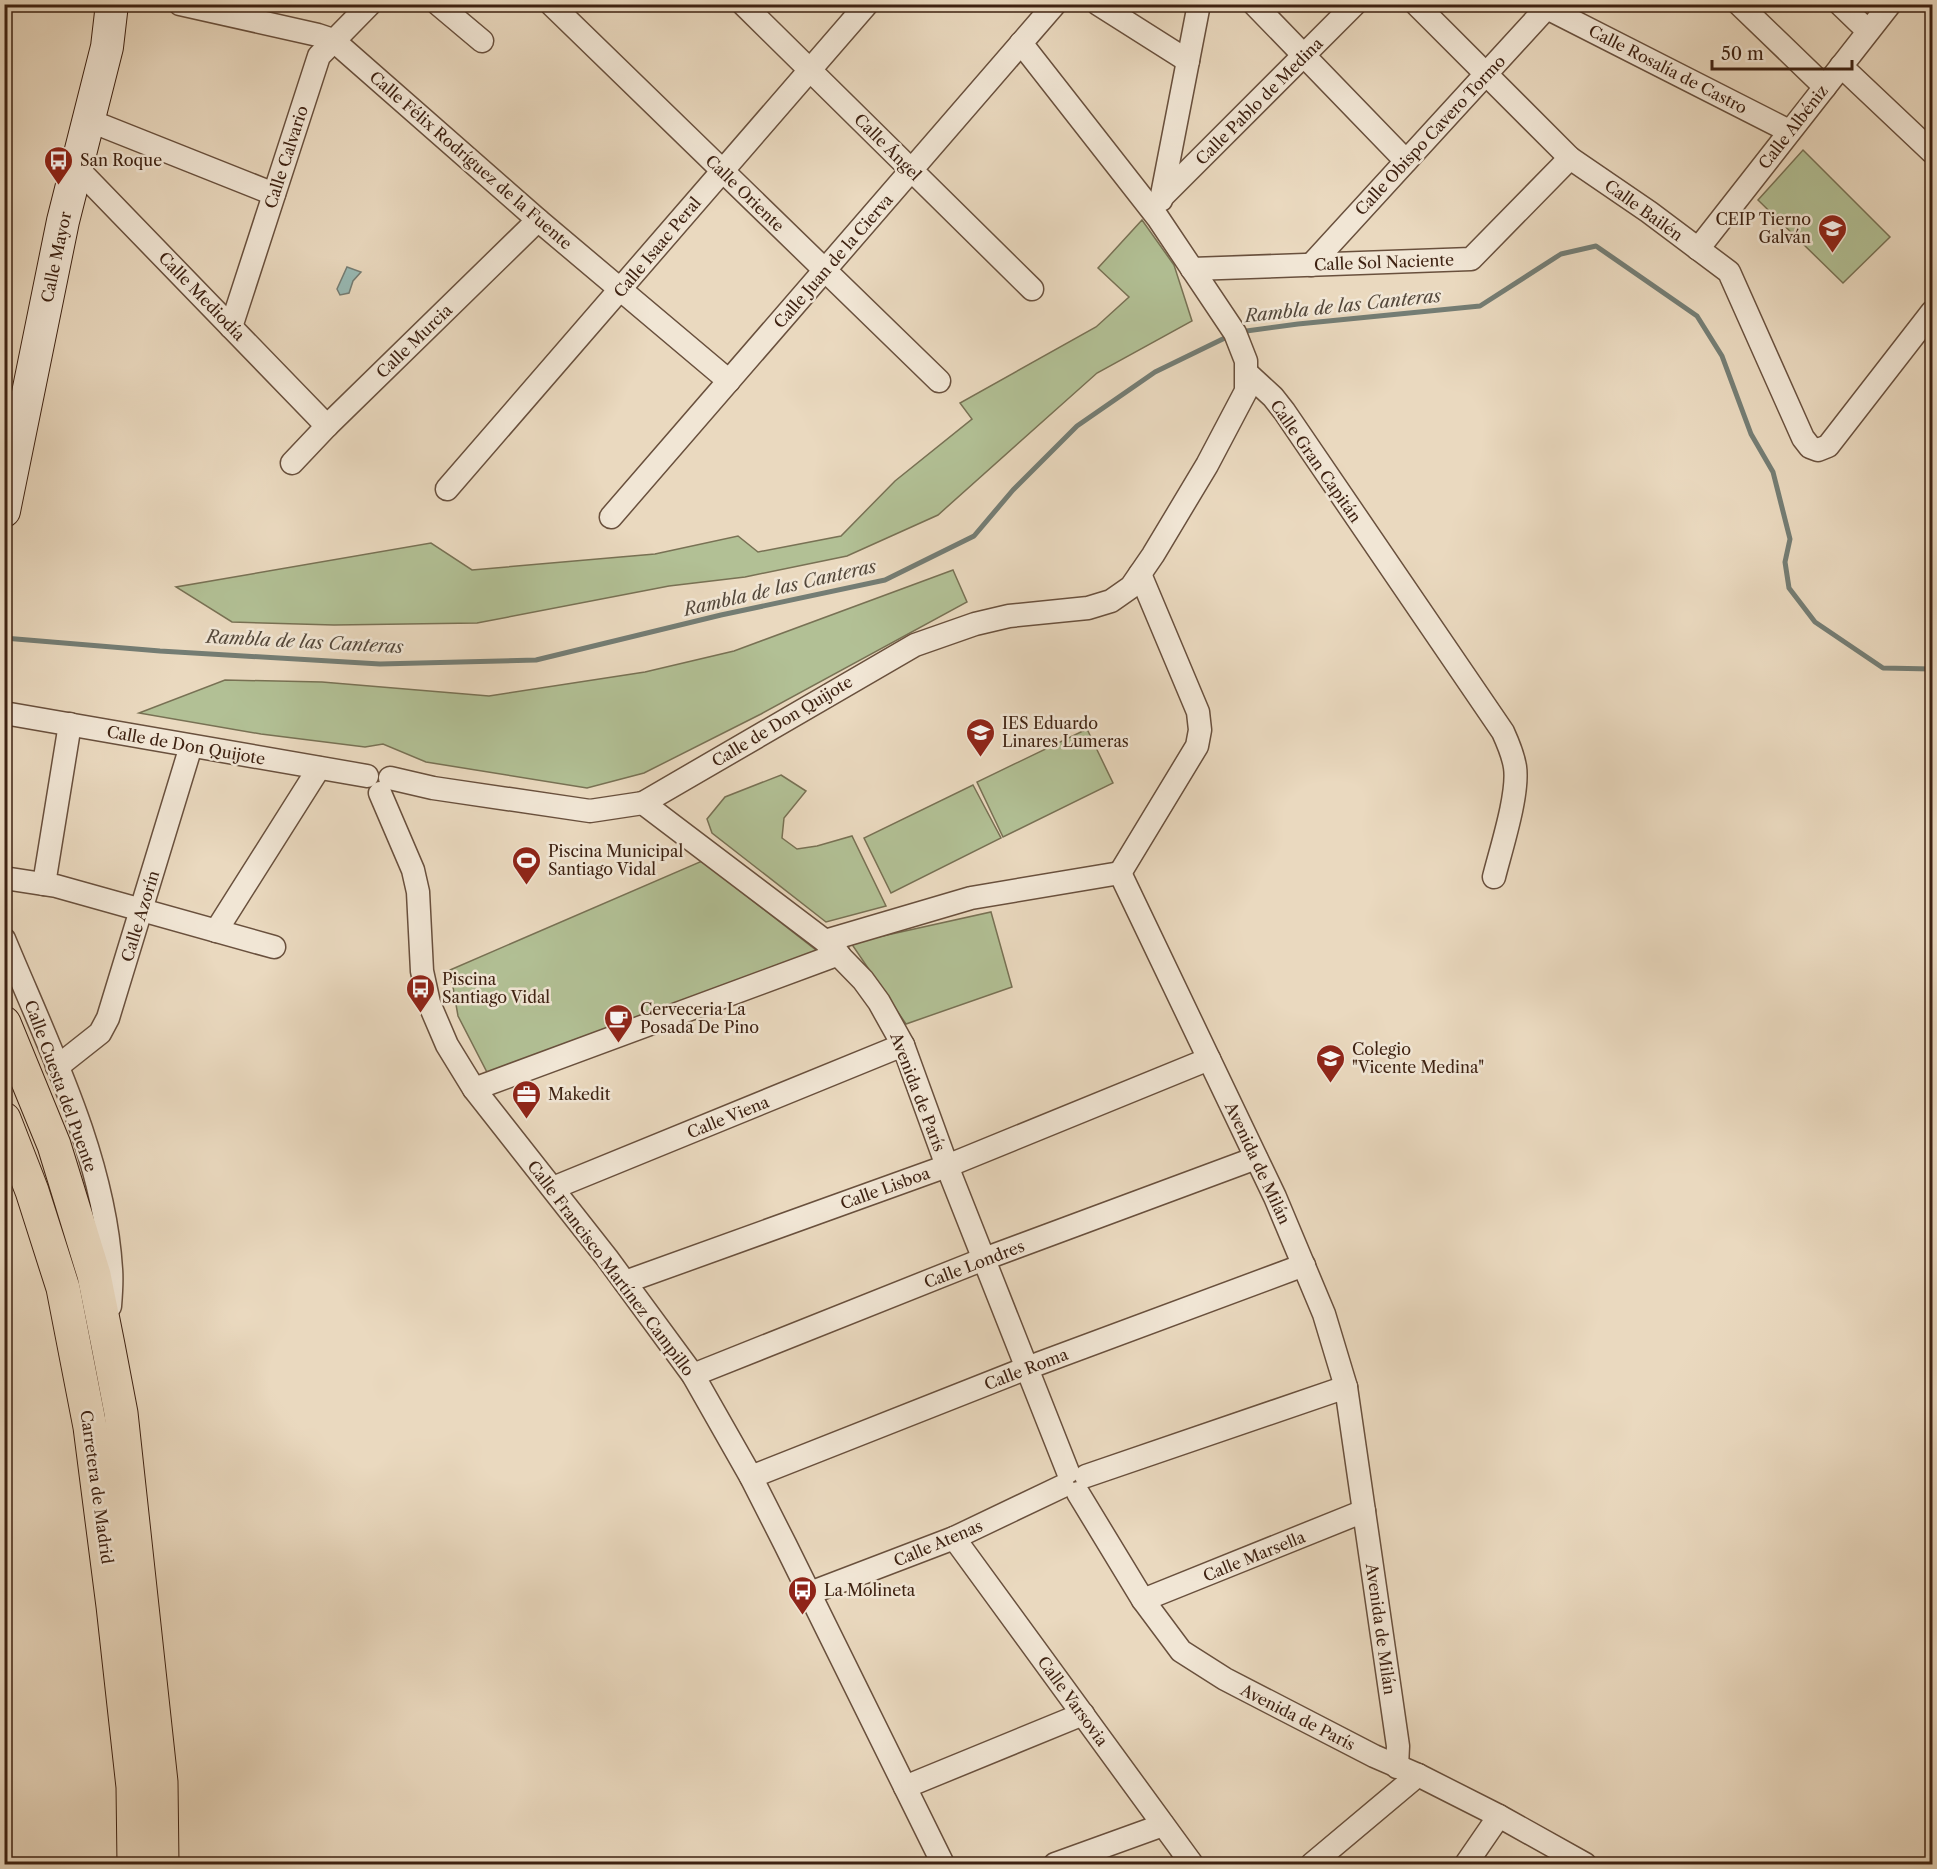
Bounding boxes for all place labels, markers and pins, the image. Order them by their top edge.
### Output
bus stop icon: San Roque [43,144,75,186]
place label: San Roque [80,150,162,170]
place label: CEIP Tierno Galván [1715,209,1811,247]
school or university icon: CEIP Tierno Galván [1816,212,1848,254]
place label: IES Eduardo Linares Lumeras [1002,713,1129,751]
school or university icon: IES Eduardo Linares Lumeras [965,716,997,758]
place label: Piscina Municipal Santiago Vidal [548,841,683,879]
sports icon: Piscina Municipal Santiago Vidal [511,844,543,886]
place label: Piscina Santiago Vidal [442,969,550,1007]
bus stop icon: Piscina Santiago Vidal [405,972,437,1014]
place label: Cerveceria La Posada De Pino [640,999,759,1037]
cafe icon: Cerveceria La Posada De Pino [603,1002,635,1044]
place label: Colegio "Vicente Medina" [1352,1039,1484,1077]
school or university icon: Colegio "Vicente Medina" [1315,1042,1347,1084]
office icon: Makedit [511,1078,543,1120]
place label: Makedit [548,1084,611,1104]
bus stop icon: La Molineta [787,1574,819,1616]
place label: La Molineta [824,1580,916,1600]

